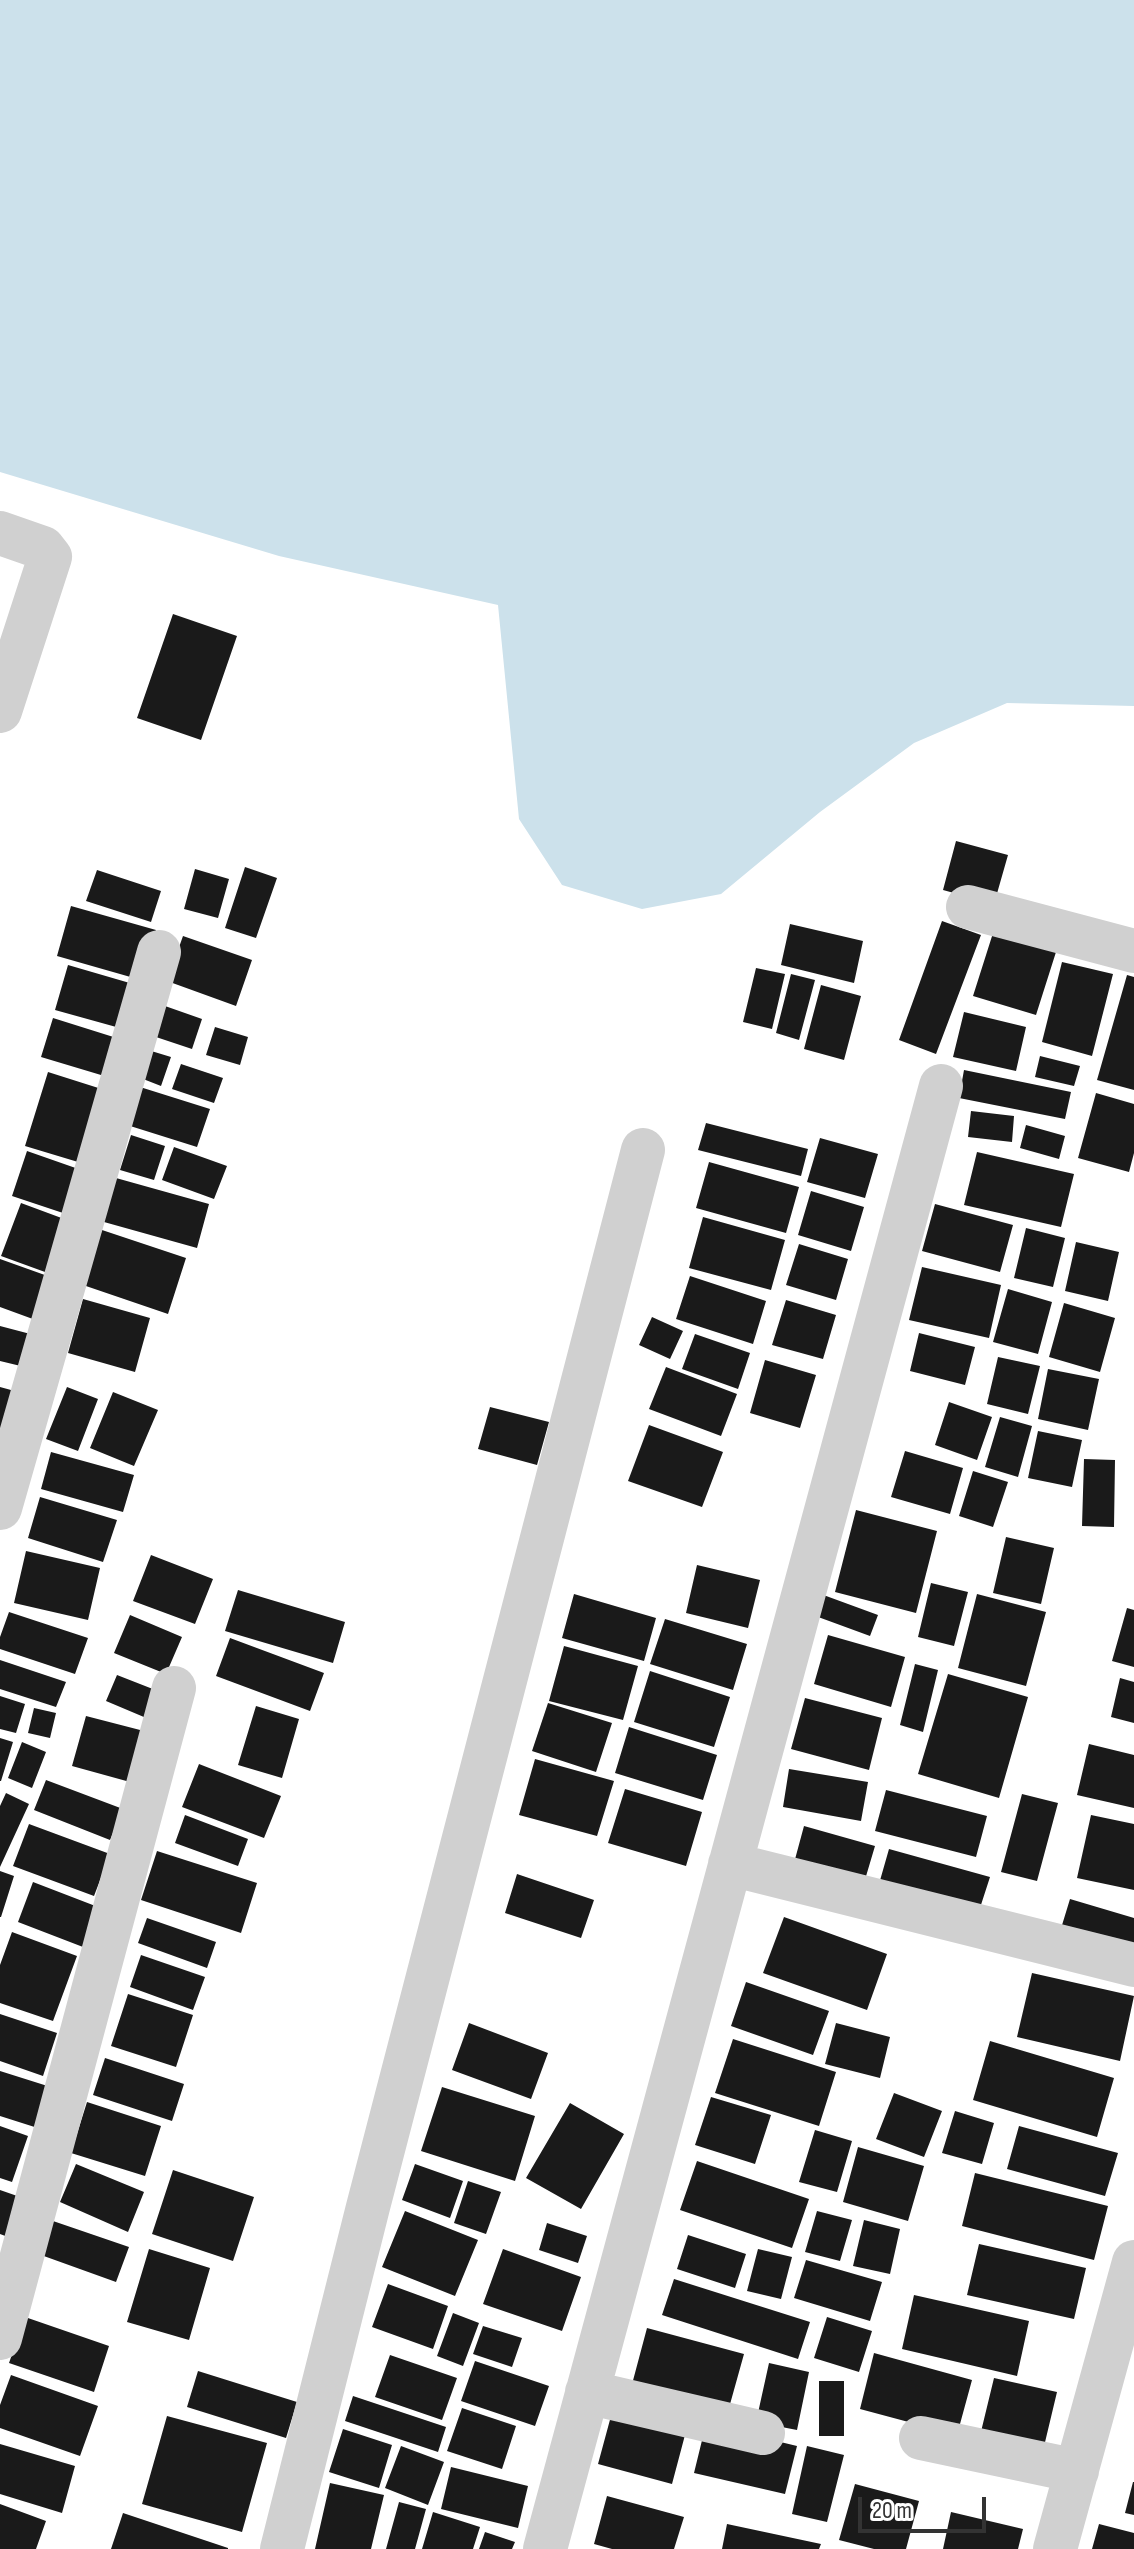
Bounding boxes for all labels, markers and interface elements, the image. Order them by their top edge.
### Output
scale bar [862,2481,990,2531]
text: 20 m [872,2496,912,2525]

